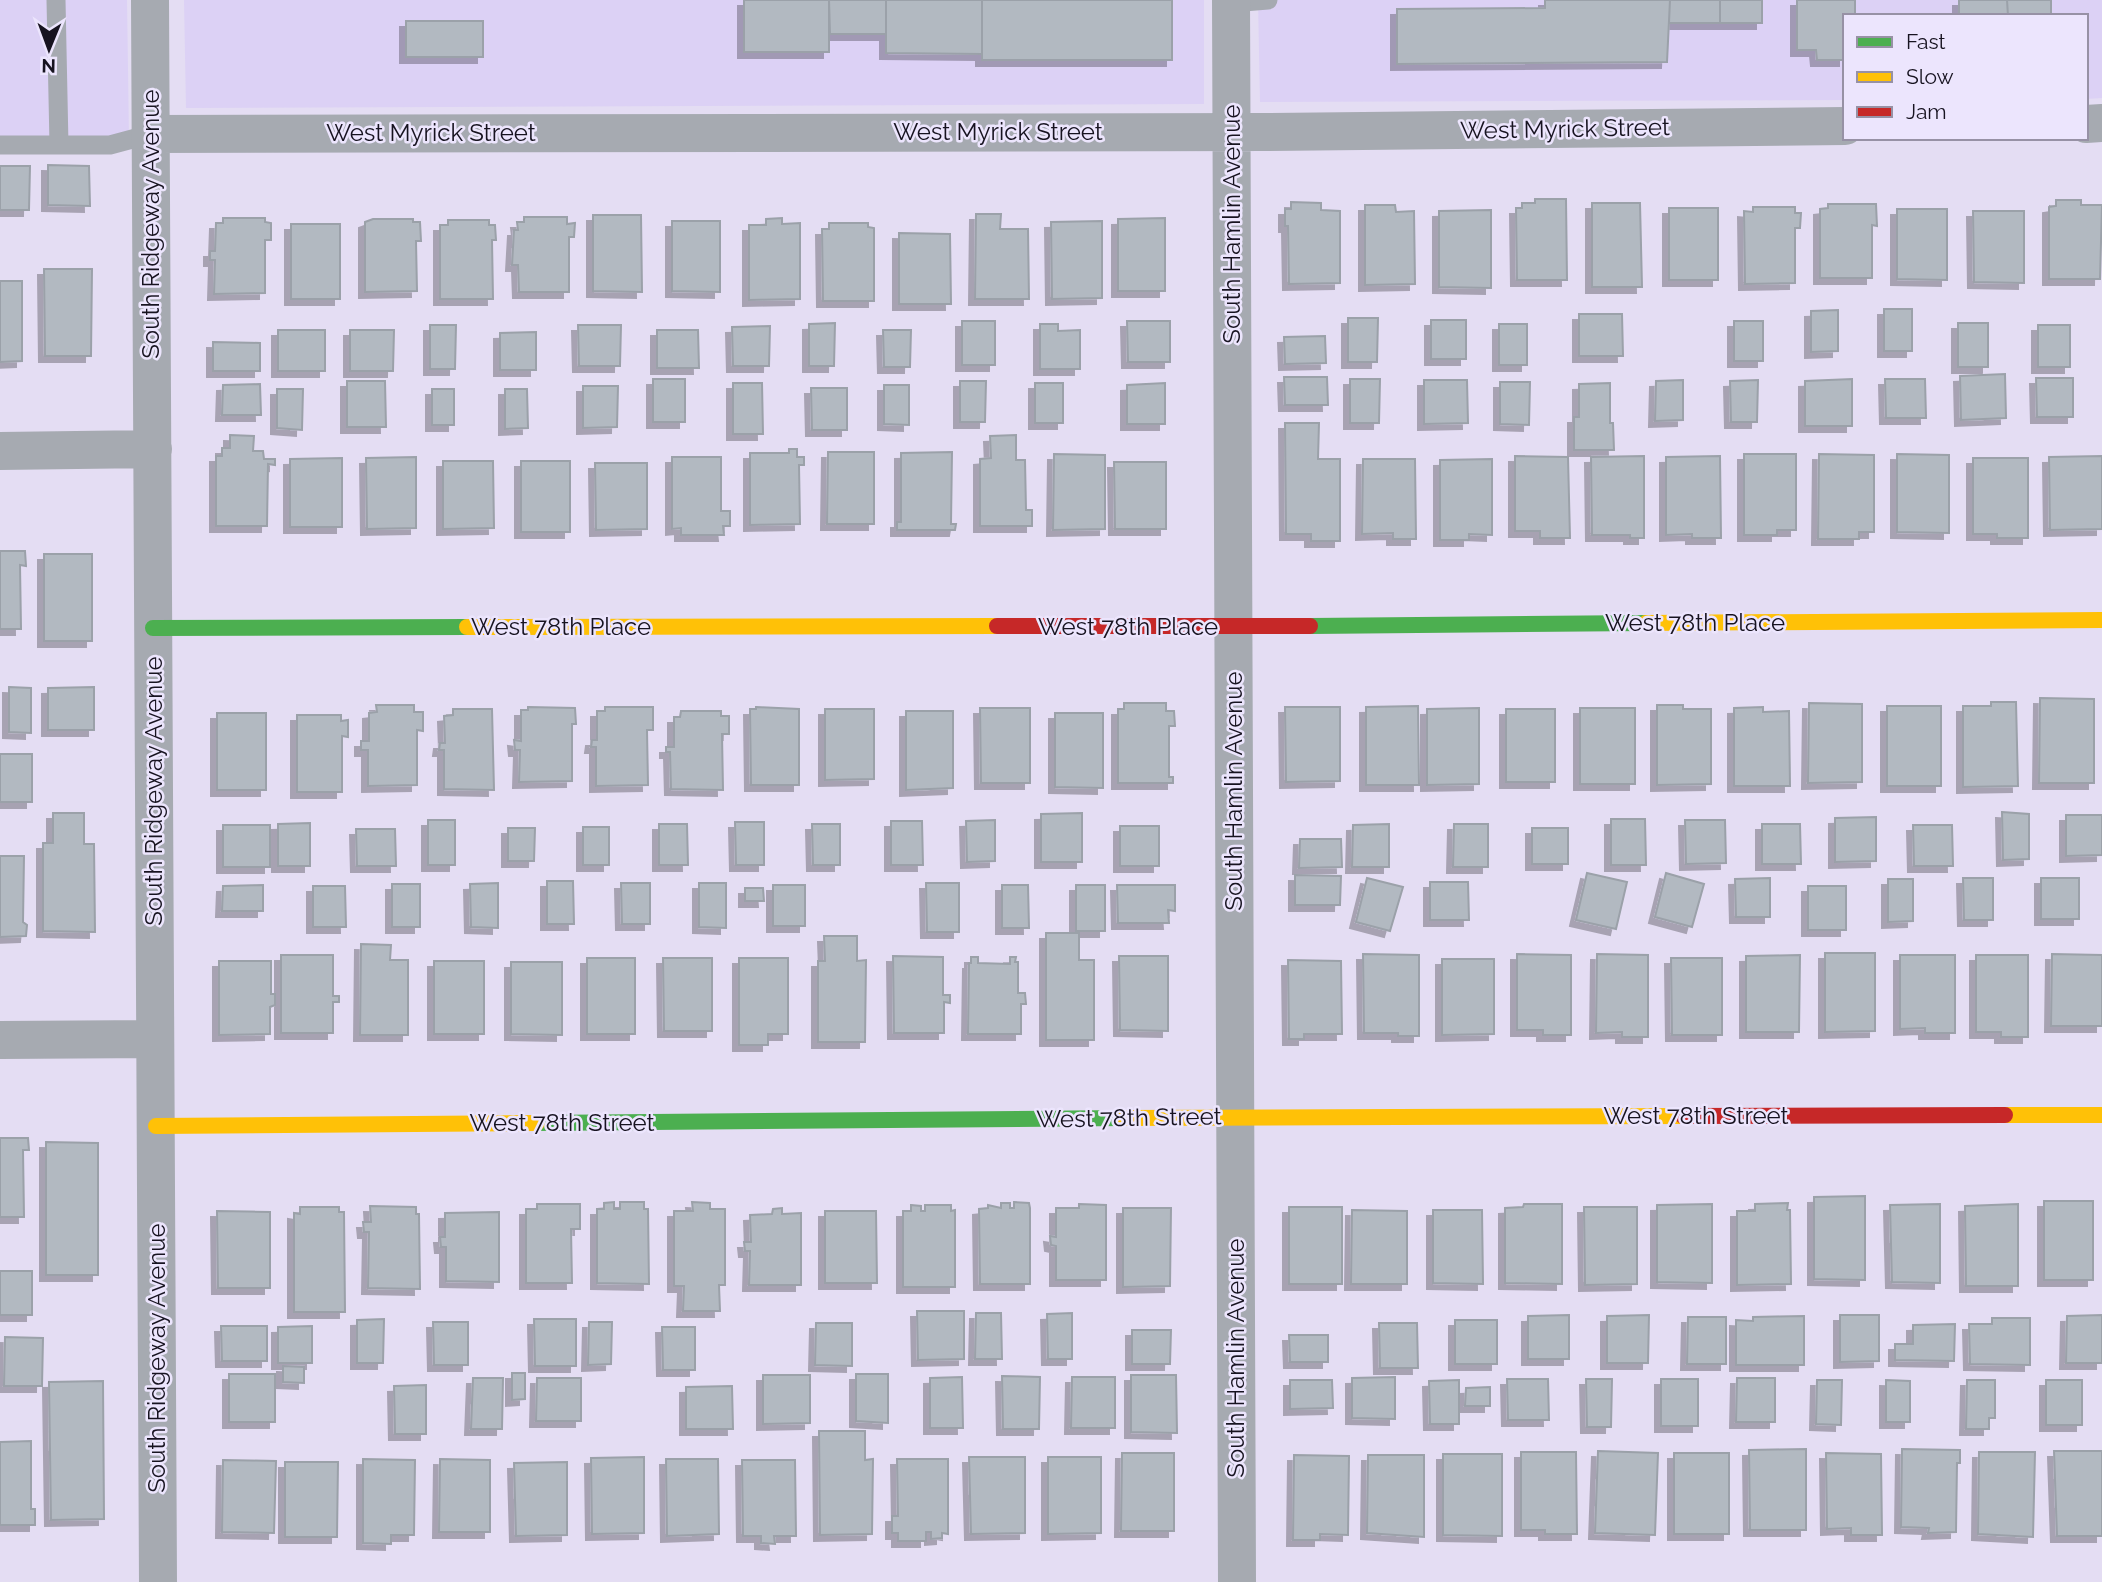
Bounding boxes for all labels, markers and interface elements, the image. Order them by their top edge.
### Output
north arrow [14,14,84,84]
legend [1843,14,2088,140]
text: Fast [1906,29,1946,54]
text: N [41,55,56,77]
text: Slow [1906,64,1954,89]
street label: South Ridgeway Avenue [136,89,165,359]
text: Jam [1906,99,1947,124]
street label: South Hamlin Avenue [1217,104,1246,344]
street label: West Myrick Street [1460,112,1670,145]
street label: West Myrick Street [893,117,1103,146]
street label: West Myrick Street [326,118,536,147]
street label: West 78th Place [1605,608,1785,637]
street label: West 78th Place [471,612,651,641]
street label: West 78th Place [1038,612,1218,641]
street label: South Ridgeway Avenue [139,656,168,926]
street label: South Hamlin Avenue [1219,671,1248,911]
street label: West 78th Street [1036,1101,1222,1134]
street label: West 78th Street [1603,1101,1789,1130]
street label: West 78th Street [469,1108,655,1137]
street label: South Ridgeway Avenue [142,1223,171,1493]
street label: South Hamlin Avenue [1221,1238,1250,1478]

